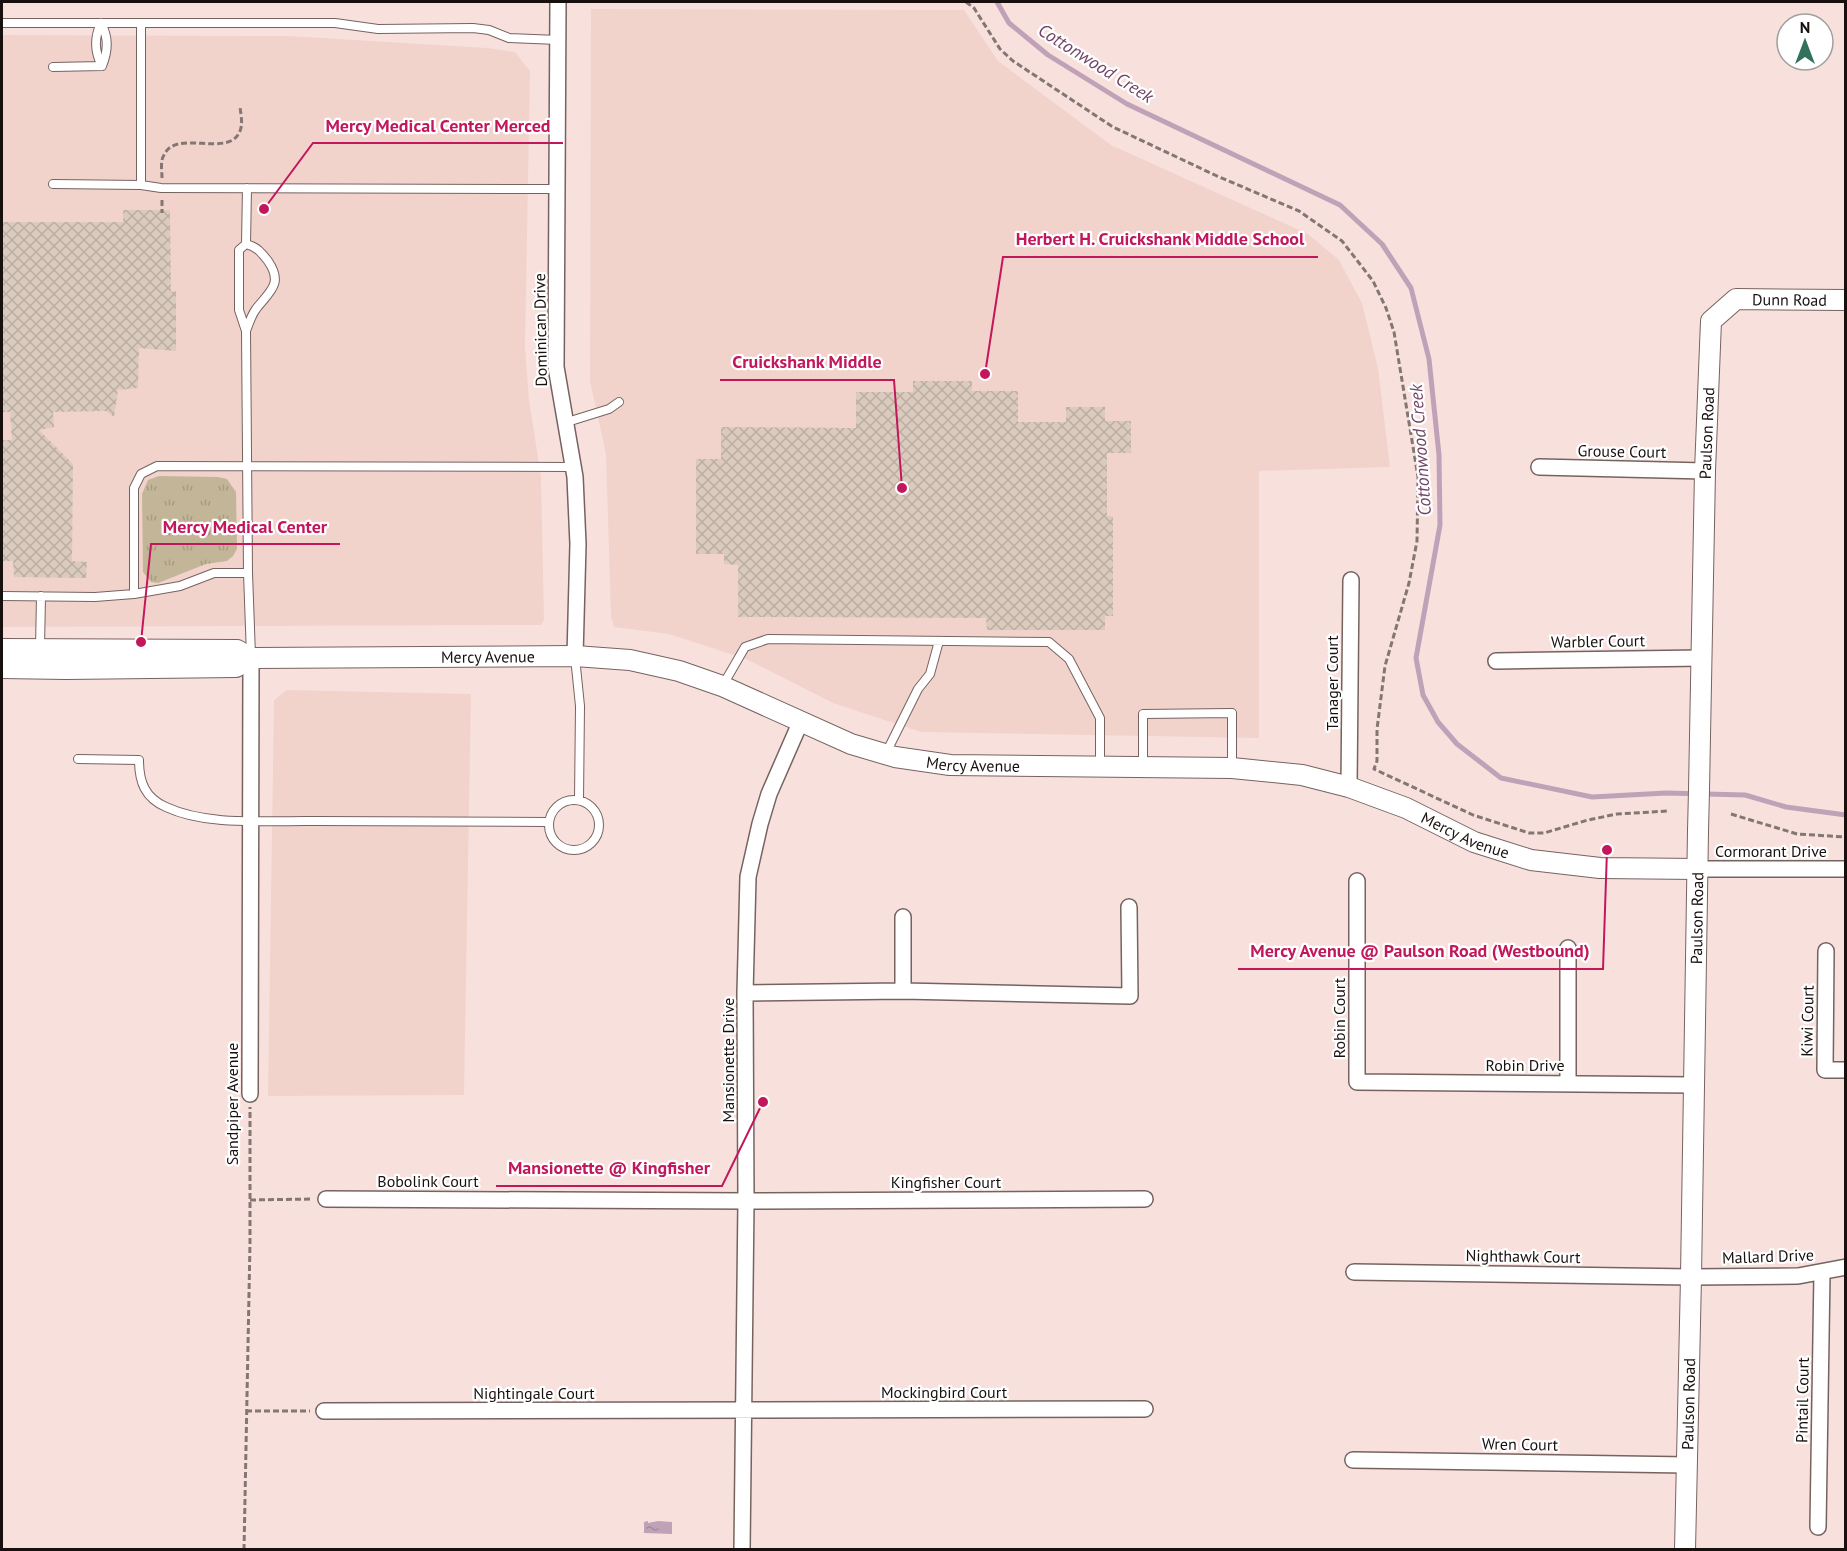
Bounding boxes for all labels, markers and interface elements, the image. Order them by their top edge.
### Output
north arrow [1775,12,1835,72]
text: N [1800,17,1810,37]
water label: Cottonwood Creek [1034,18,1159,108]
callout: Mercy Medical Center Merced [313,107,563,143]
text: Mercy Medical Center Merced [325,114,551,137]
callout: Herbert H. Cruickshank Middle School [1003,221,1318,257]
text: Herbert H. Cruickshank Middle School [1016,227,1305,250]
street label: Dominican Drive [529,273,551,387]
street label: Dunn Road [1752,289,1827,310]
callout: Cruickshank Middle [720,344,894,380]
text: Cruickshank Middle [732,350,882,373]
water label: Cottonwood Creek [1404,383,1436,517]
street label: Paulson Road [1695,387,1718,479]
street label: Grouse Court [1577,440,1667,462]
callout: Mercy Medical Center [151,508,340,544]
text: Mercy Medical Center [163,515,328,538]
street label: Warbler Court [1551,630,1646,652]
street label: Tanager Court [1322,635,1342,731]
street label: Mercy Avenue [441,646,535,667]
street label: Mercy Avenue [925,752,1020,776]
street label: Mercy Avenue [1418,807,1512,862]
street label: Cormorant Drive [1715,841,1827,861]
street label: Paulson Road [1686,872,1707,964]
callout: Mercy Avenue @ Paulson Road (Westbound) [1238,933,1603,969]
text: Mercy Avenue @ Paulson Road (Westbound) [1250,939,1590,962]
street label: Robin Court [1329,977,1349,1058]
street label: Kiwi Court [1796,985,1818,1057]
street label: Mansionette Drive [718,998,738,1122]
street label: Sandpiper Avenue [222,1043,242,1165]
street label: Robin Drive [1485,1055,1565,1075]
callout: Mansionette @ Kingfisher [496,1150,722,1186]
text: Mansionette @ Kingfisher [508,1156,711,1179]
street label: Bobolink Court [377,1171,479,1191]
street label: Kingfisher Court [891,1172,1002,1192]
street label: Mallard Drive [1722,1244,1814,1268]
street label: Nighthawk Court [1465,1245,1581,1267]
street label: Pintail Court [1791,1356,1813,1443]
street label: Paulson Road [1677,1358,1699,1450]
street label: Mockingbird Court [881,1382,1008,1402]
street label: Nightingale Court [473,1383,595,1403]
street label: Wren Court [1482,1433,1559,1455]

